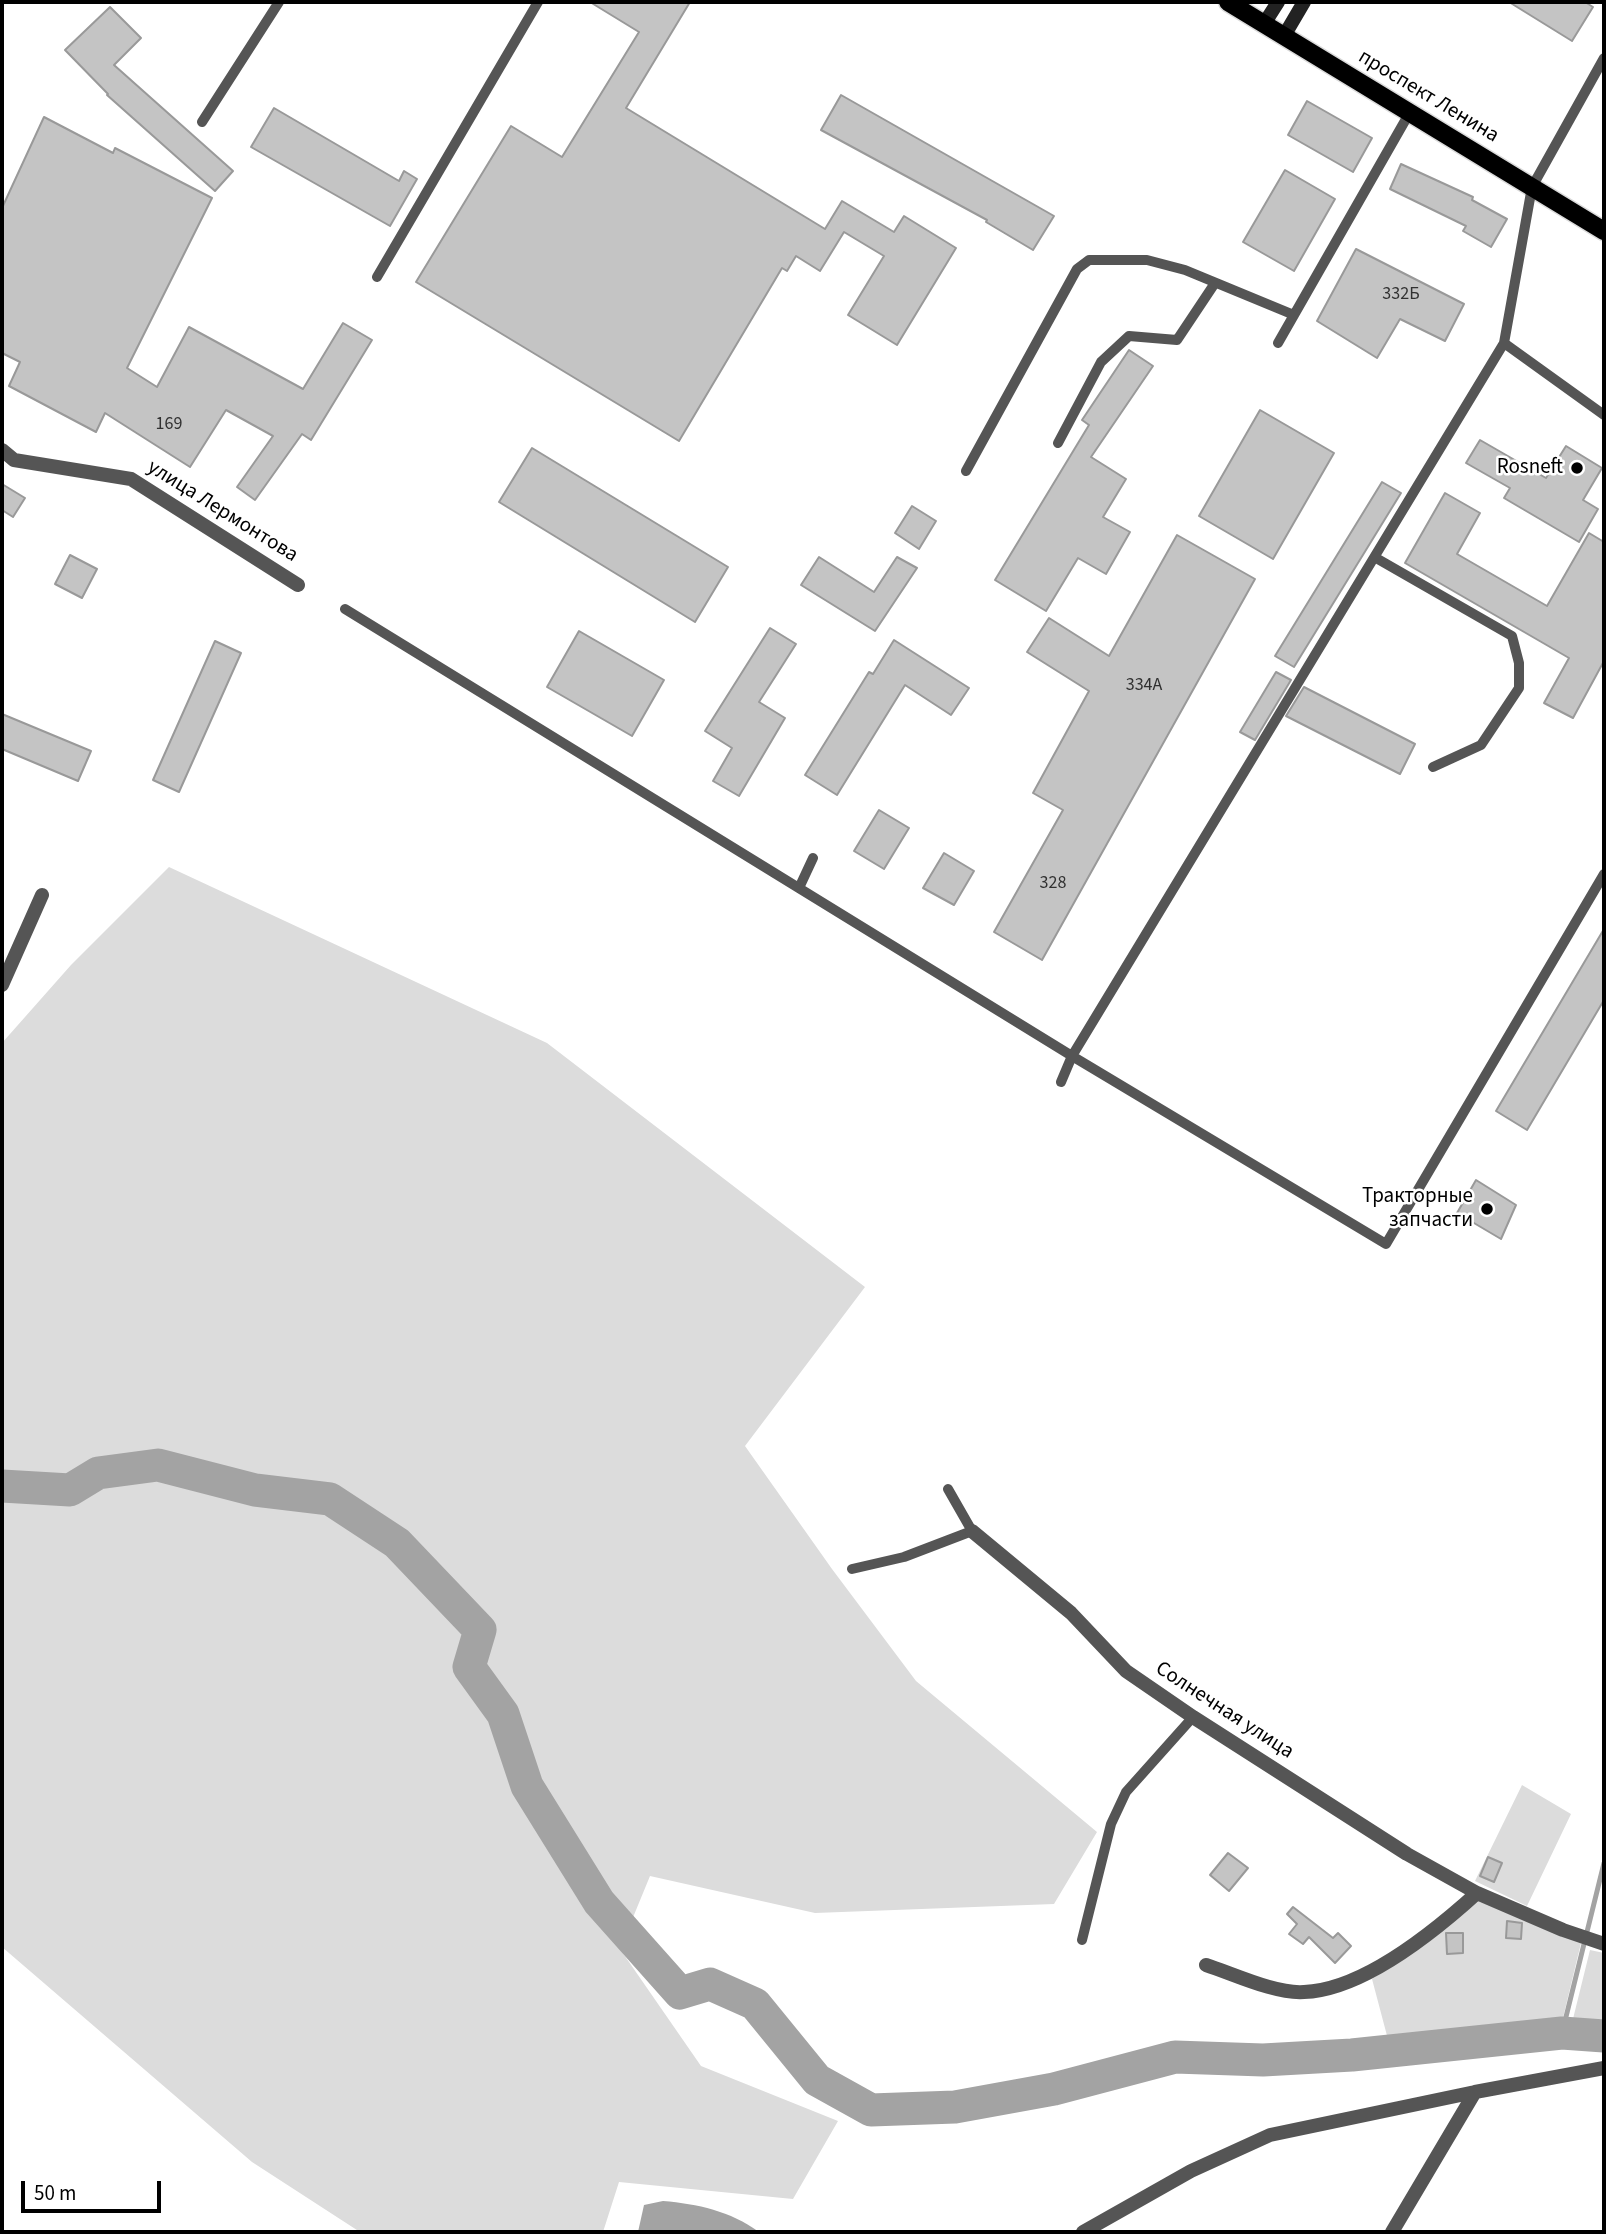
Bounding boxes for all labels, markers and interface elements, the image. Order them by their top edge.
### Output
street label: проспект Ленина [1353,45,1503,149]
house number: 332Б [1382,284,1420,306]
house number: 169 [156,414,182,436]
street label: улица Лермонтова [142,455,302,569]
place label: Rosneft [1497,455,1563,481]
marker: Rosneft [1569,460,1585,476]
house number: 334А [1126,675,1162,697]
house number: 328 [1040,873,1066,895]
place label: Тракторные запчасти [1362,1184,1473,1234]
marker: Тракторные запчасти [1479,1201,1495,1217]
street label: Солнечная улица [1150,1657,1298,1765]
scale bar [24,2168,164,2212]
text: 50 m [34,2178,76,2208]

